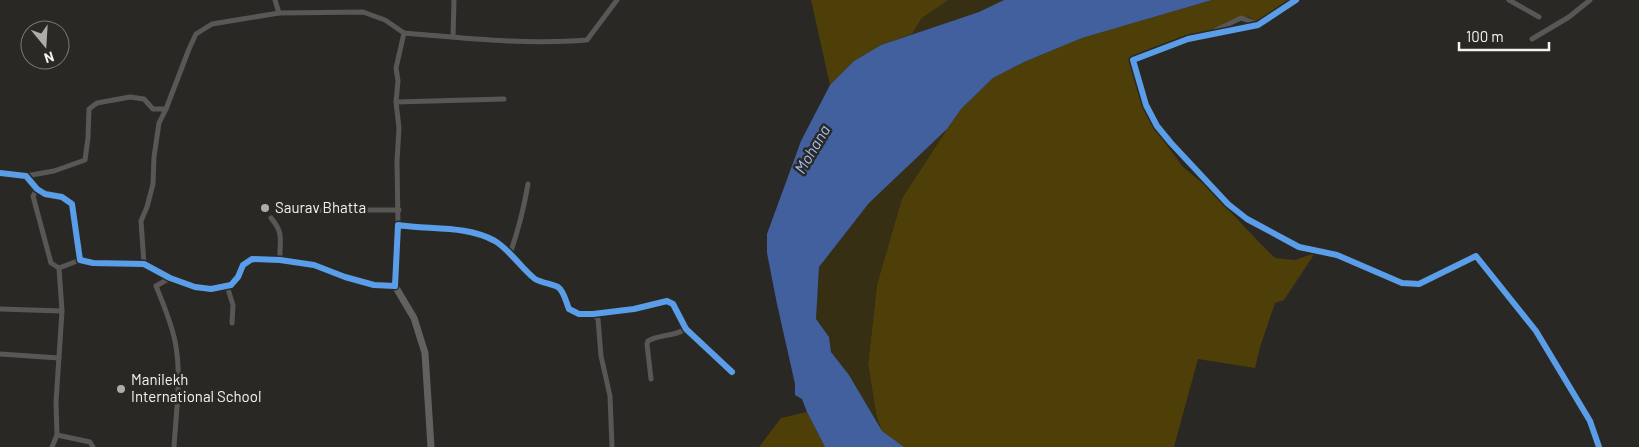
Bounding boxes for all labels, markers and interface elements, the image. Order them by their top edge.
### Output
north arrow [20,20,70,70]
scale bar [1459,20,1549,52]
text: 100 m [1466,27,1504,45]
text: N [42,48,56,67]
water label: Mohana [790,121,833,176]
place label: Saurav Bhatta [275,198,366,216]
marker: Saurav Bhatta [259,202,271,214]
place label: Manilekh International School [131,370,261,405]
marker: Manilekh International School [115,383,127,395]

